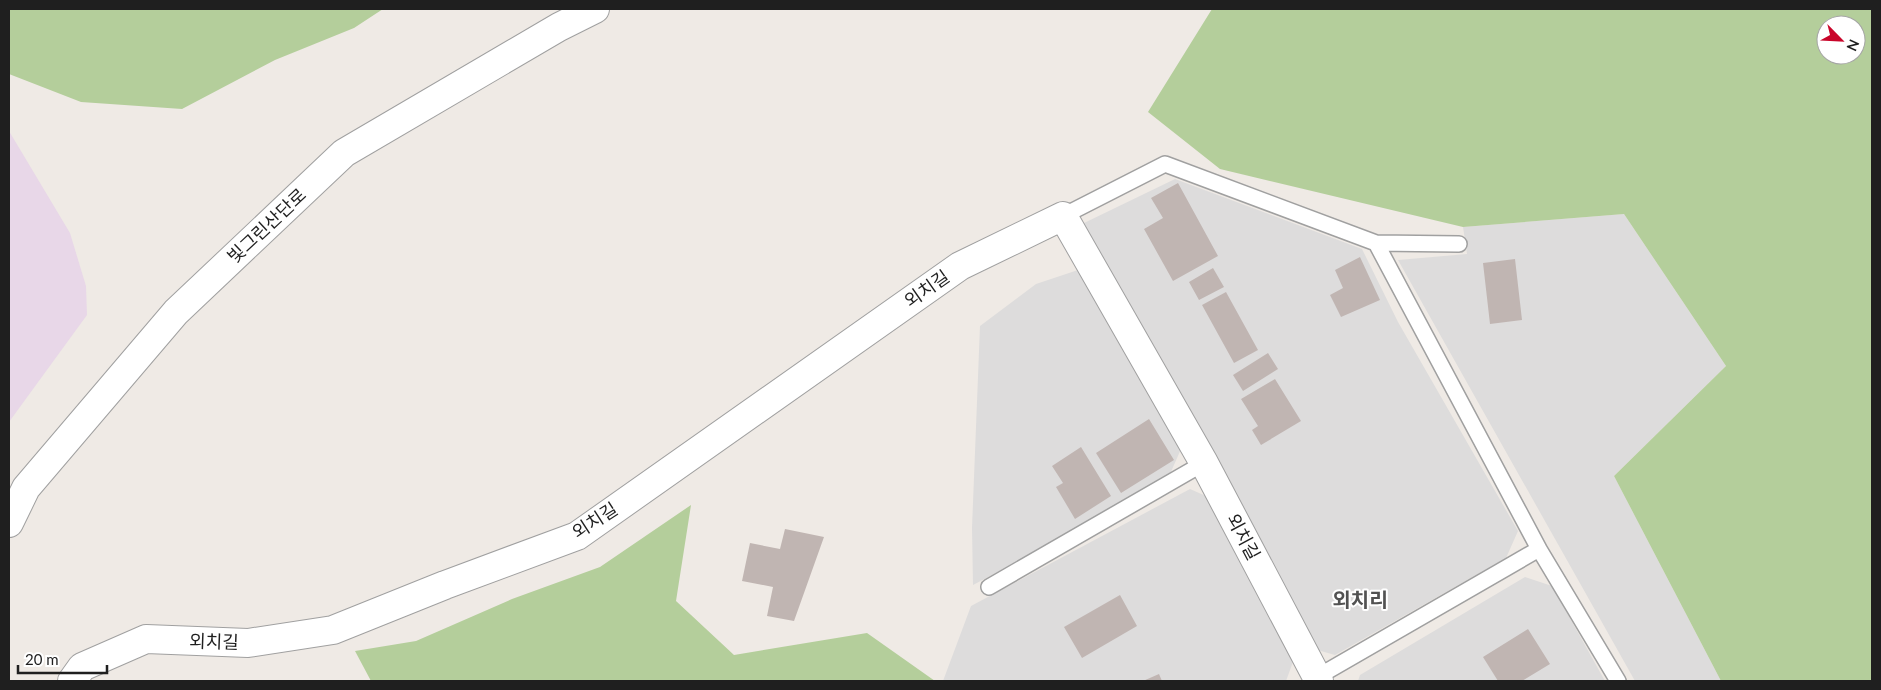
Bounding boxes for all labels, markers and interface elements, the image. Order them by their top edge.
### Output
north arrow [1816,15,1866,65]
text: N [1843,37,1863,54]
street label: 빛그린산단로 [222,183,310,267]
street label: 외치길 [900,265,953,311]
street label: 외치길 [568,497,621,543]
street label: 외치길 [1223,509,1265,564]
district label: 외치리 [1332,587,1388,611]
street label: 외치길 [189,629,239,653]
scale bar [18,642,106,674]
text: 20 m [25,650,59,668]

